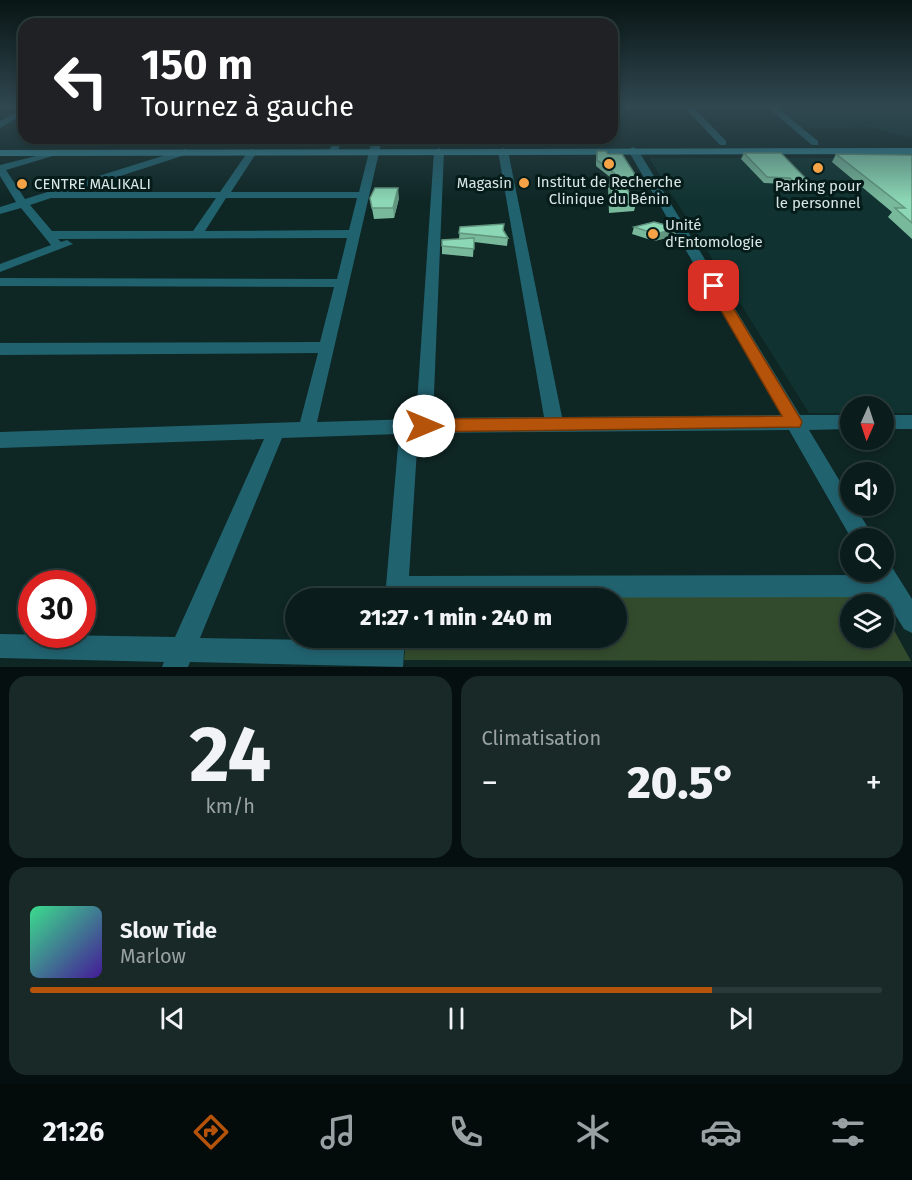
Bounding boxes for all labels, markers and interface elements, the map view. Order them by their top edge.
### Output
text: 150 m [141,40,253,90]
icon: left [42,42,120,120]
text: Tournez à gauche [141,91,354,123]
marker: Institut de Recherche Clinique du Bénin [602,157,616,171]
marker: Parking pour le personnel [811,161,825,175]
place label: Institut de Recherche Clinique du Bénin [536,173,682,208]
place label: Magasin [457,174,512,192]
place label: CENTRE MALIKALI [34,175,151,193]
marker: Magasin [517,176,531,190]
marker: CENTRE MALIKALI [15,177,29,191]
place label: Parking pour le personnel [775,177,861,212]
place label: Unité d'Entomologie [665,216,763,251]
marker: Unité d'Entomologie [646,227,660,241]
pin [688,260,739,311]
icon: arrive [697,269,730,302]
position arrow [392,394,456,458]
north arrow [840,396,894,450]
map controls [840,396,894,648]
button: sound [840,462,894,516]
button: search [840,528,894,582]
speed limit sign: 30 [18,570,96,648]
button: layers [840,594,894,648]
text: 21:27 · 1 min · 240 m [360,604,552,631]
text: 24 [189,708,271,802]
text: Climatisation [482,726,601,750]
text: 20.5° [627,756,736,810]
text: − [482,763,498,803]
text: + [866,763,882,803]
text: km/h [206,794,255,818]
text: Slow Tide [120,917,217,944]
text: Marlow [120,944,186,968]
icon: previous [156,1002,189,1035]
icon: pause [440,1002,473,1035]
icon: next [724,1002,757,1035]
icon: directions [190,1111,232,1153]
icon: music [317,1111,359,1153]
icon: phone [445,1111,487,1153]
icon: climate [572,1111,614,1153]
icon: car [700,1111,742,1153]
icon: filters [827,1111,869,1153]
text: 21:26 [43,1116,104,1148]

